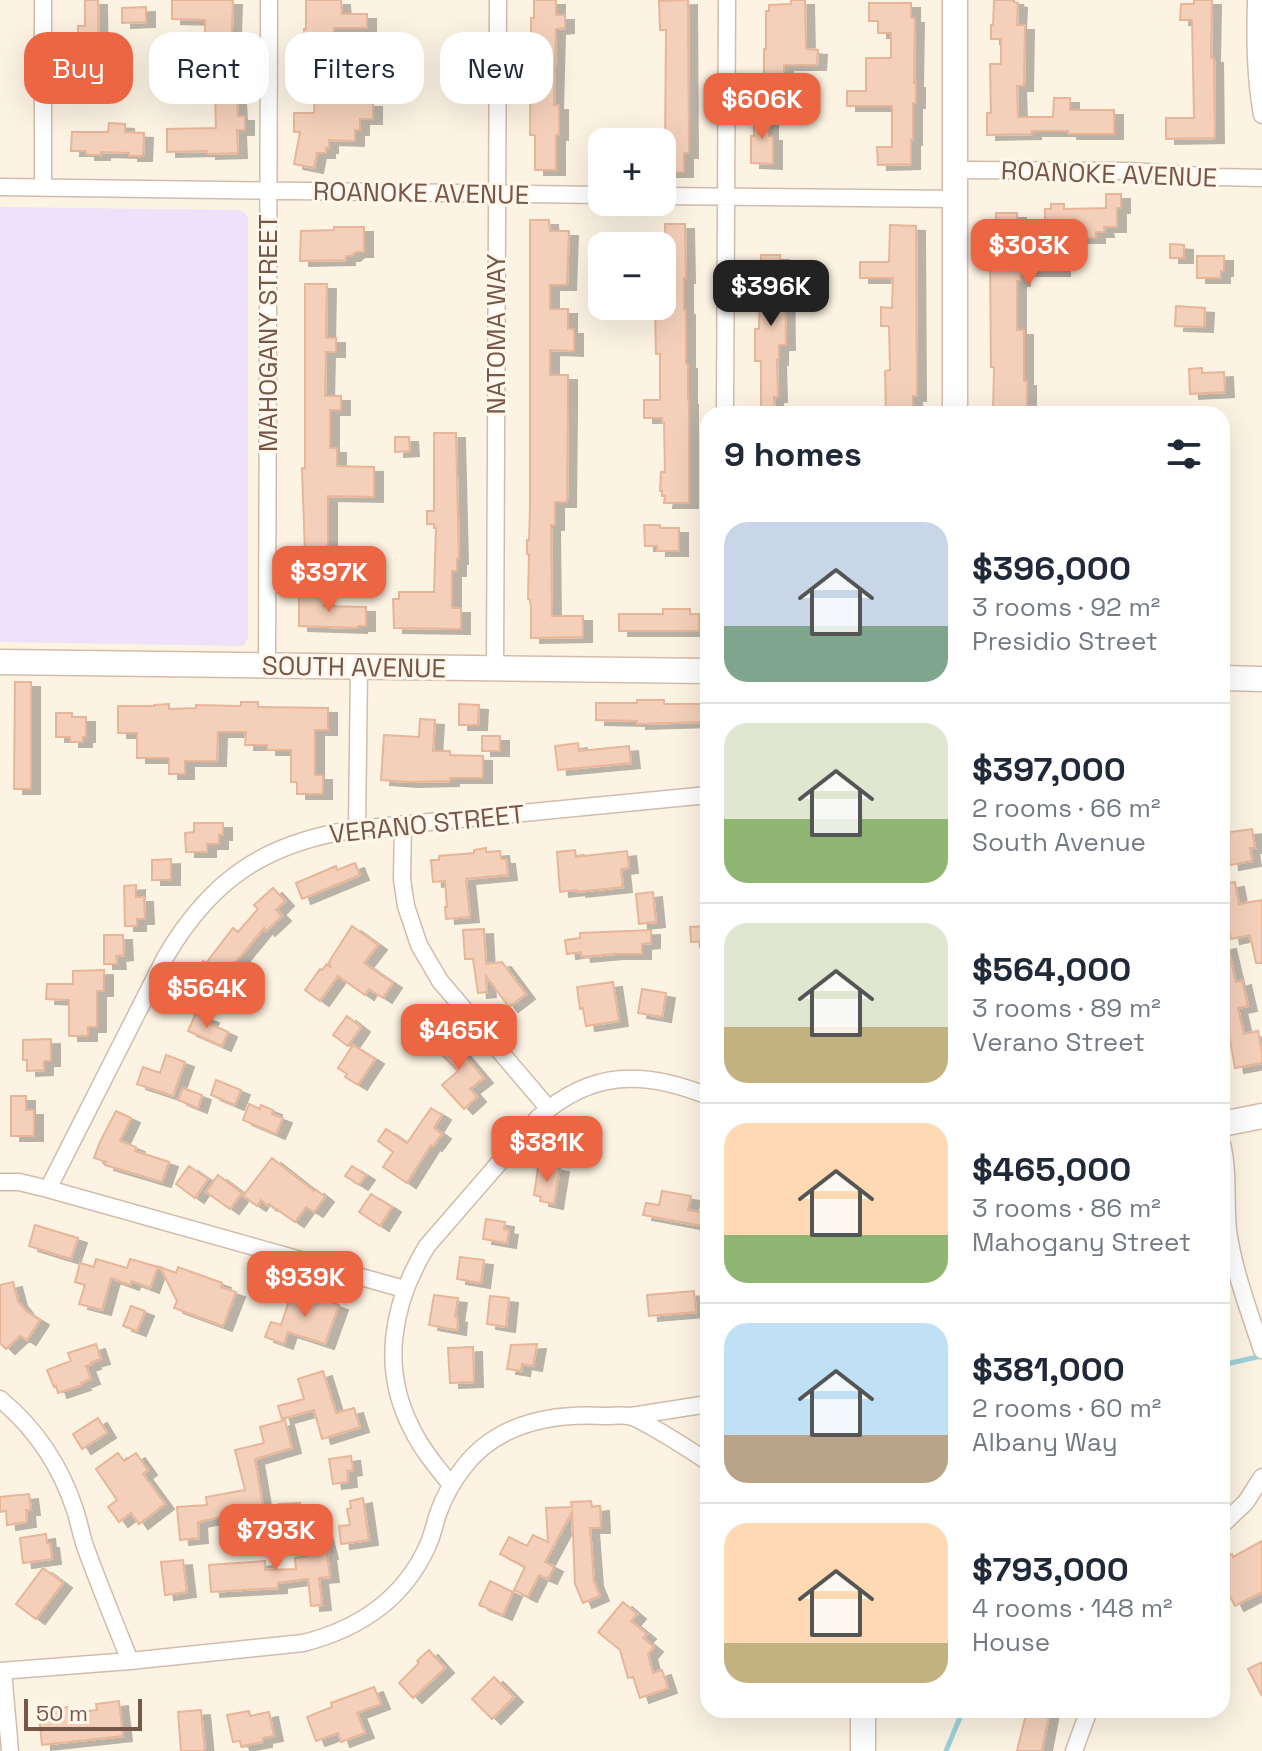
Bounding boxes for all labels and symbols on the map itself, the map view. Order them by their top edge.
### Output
pin: $606K [706,73,818,141]
street label: ROANOKE AVENUE [1000,153,1218,195]
street label: ROANOKE AVENUE [313,174,529,212]
street label: MAHOGANY STREET [251,214,285,452]
pin: $303K [973,219,1085,287]
street label: NATOMA WAY [479,253,513,414]
pin: $396K [715,260,827,328]
pin: $397K [273,546,385,614]
street label: SOUTH AVENUE [262,648,446,686]
street label: VERANO STREET [328,797,526,851]
pin: $564K [151,962,263,1030]
pin: $465K [403,1004,515,1072]
pin: $381K [491,1116,603,1184]
pin: $939K [249,1251,361,1319]
pin: $793K [220,1504,332,1572]
scale bar [24,1695,142,1731]

